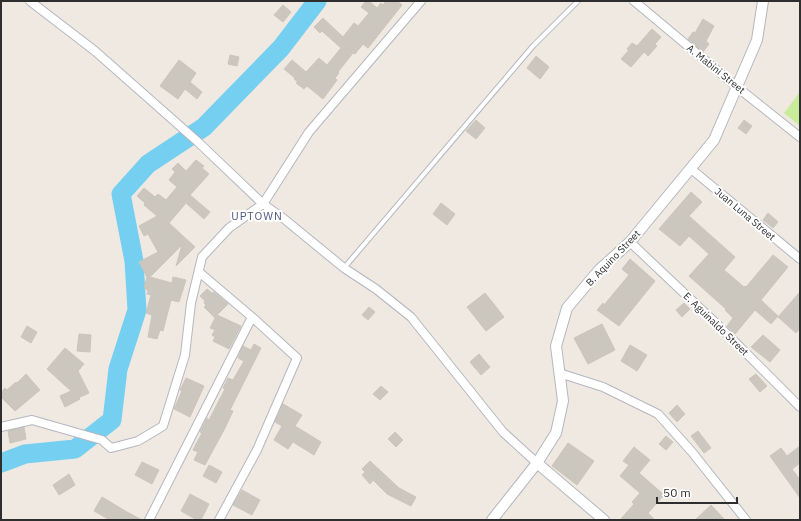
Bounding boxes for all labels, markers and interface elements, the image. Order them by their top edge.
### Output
street label: A. Mabini Street [684,41,748,97]
street label: Juan Luna Street [712,185,778,244]
district label: UPTOWN [231,209,283,223]
street label: B. Aquino Street [583,227,643,289]
street label: E. Aguinaldo Street [681,290,752,359]
scale bar [657,479,737,505]
text: 50 m [663,485,691,500]

